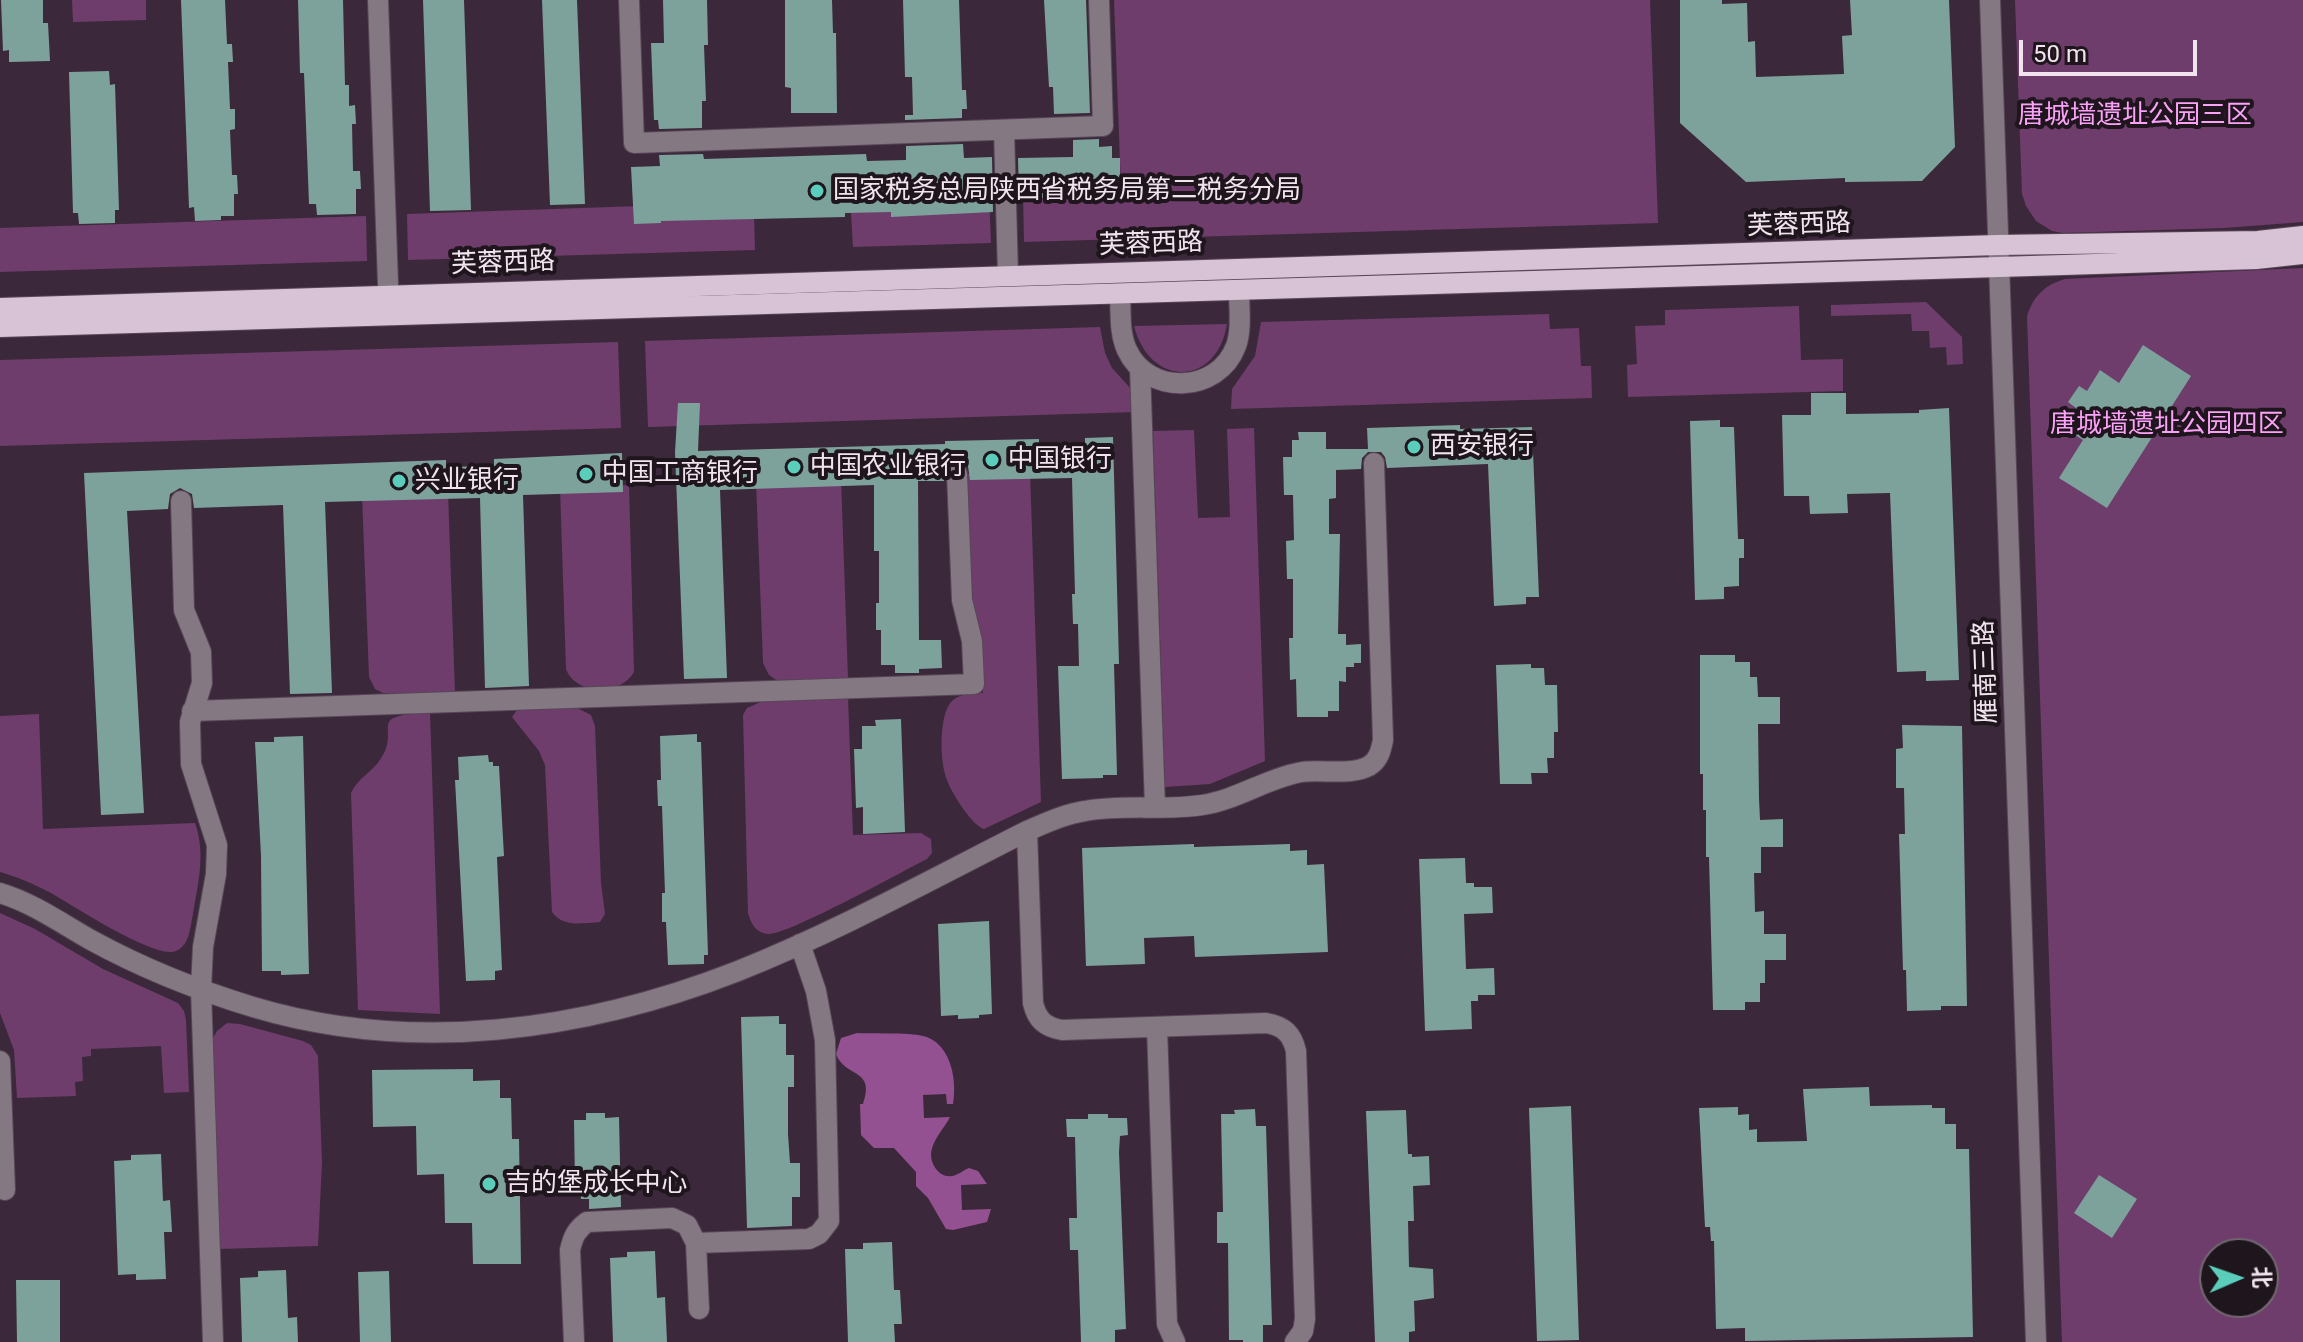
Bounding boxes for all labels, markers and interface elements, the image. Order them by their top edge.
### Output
scale bar [2023,24,2201,74]
text: 50 m [2033,40,2087,68]
park label: 唐城墙遗址公园三区 [2018,100,2252,132]
place label: 国家税务总局陕西省税务局第二税务分局 [833,175,1301,207]
marker: 国家税务总局陕西省税务局第二税务分局 [808,182,826,200]
street label: 芙蓉西路 [1746,209,1852,243]
street label: 芙蓉西路 [1098,228,1204,262]
street label: 芙蓉西路 [450,247,556,281]
park label: 唐城墙遗址公园四区 [2050,409,2284,441]
place label: 西安银行 [1430,431,1534,463]
marker: 西安银行 [1405,438,1423,456]
place label: 中国银行 [1008,444,1112,476]
place label: 中国农业银行 [810,451,966,483]
marker: 中国银行 [983,451,1001,469]
place label: 中国工商银行 [602,458,758,490]
marker: 中国农业银行 [785,458,803,476]
place label: 兴业银行 [415,465,519,497]
marker: 中国工商银行 [577,465,595,483]
marker: 兴业银行 [390,472,408,490]
street label: 雁南三路 [1970,619,2004,725]
place label: 吉的堡成长中心 [505,1168,687,1200]
marker: 吉的堡成长中心 [480,1175,498,1193]
north arrow [2199,1238,2279,1318]
text: 北 [2249,1266,2274,1289]

